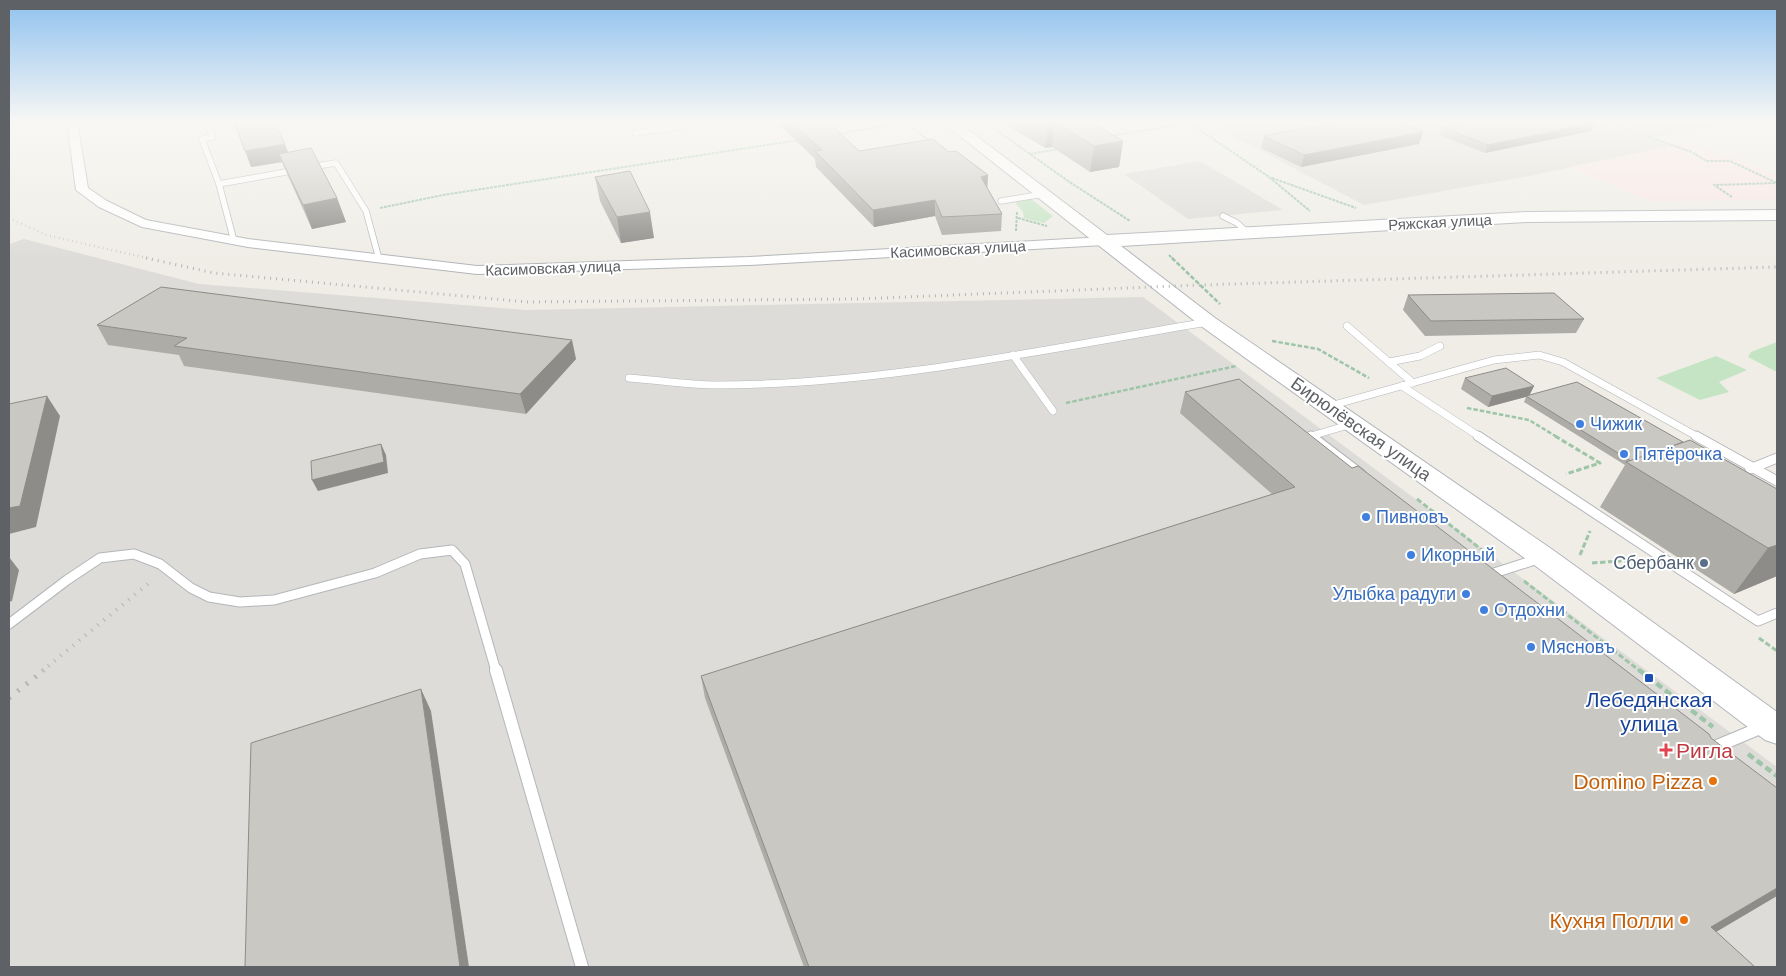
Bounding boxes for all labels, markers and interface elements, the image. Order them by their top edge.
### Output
street label: Ряжская улица [1388,211,1493,233]
street label: Касимовская улица [890,237,1027,261]
street label: Касимовская улица [485,257,622,279]
street label: Бирюлёвская улица [1287,373,1436,485]
place label: Чижик [1590,414,1642,434]
marker: Чижик [1574,418,1586,430]
place label: Пятёрочка [1634,444,1723,464]
marker: Пятёрочка [1618,448,1630,460]
place label: Пивновъ [1376,507,1449,527]
marker: Пивновъ [1360,511,1372,523]
place label: Икорный [1421,545,1495,565]
marker: Икорный [1405,549,1417,561]
place label: Сбербанк [1613,553,1694,573]
marker: Сбербанк [1698,557,1710,569]
place label: Улыбка радуги [1333,584,1456,604]
marker: Улыбка радуги [1460,588,1472,600]
place label: Отдохни [1494,600,1565,620]
marker: Отдохни [1478,604,1490,616]
place label: Мясновъ [1541,637,1615,657]
marker: Мясновъ [1525,641,1537,653]
marker: Лебедянская улица [1643,672,1655,684]
place label: Лебедянская улица [1586,688,1712,735]
place label: Ригла [1676,739,1733,762]
marker: Ригла [1660,744,1672,756]
place label: Domino Pizza [1573,770,1703,793]
marker: Domino Pizza [1707,775,1719,787]
place label: Кухня Полли [1549,909,1674,932]
marker: Кухня Полли [1678,914,1690,926]

